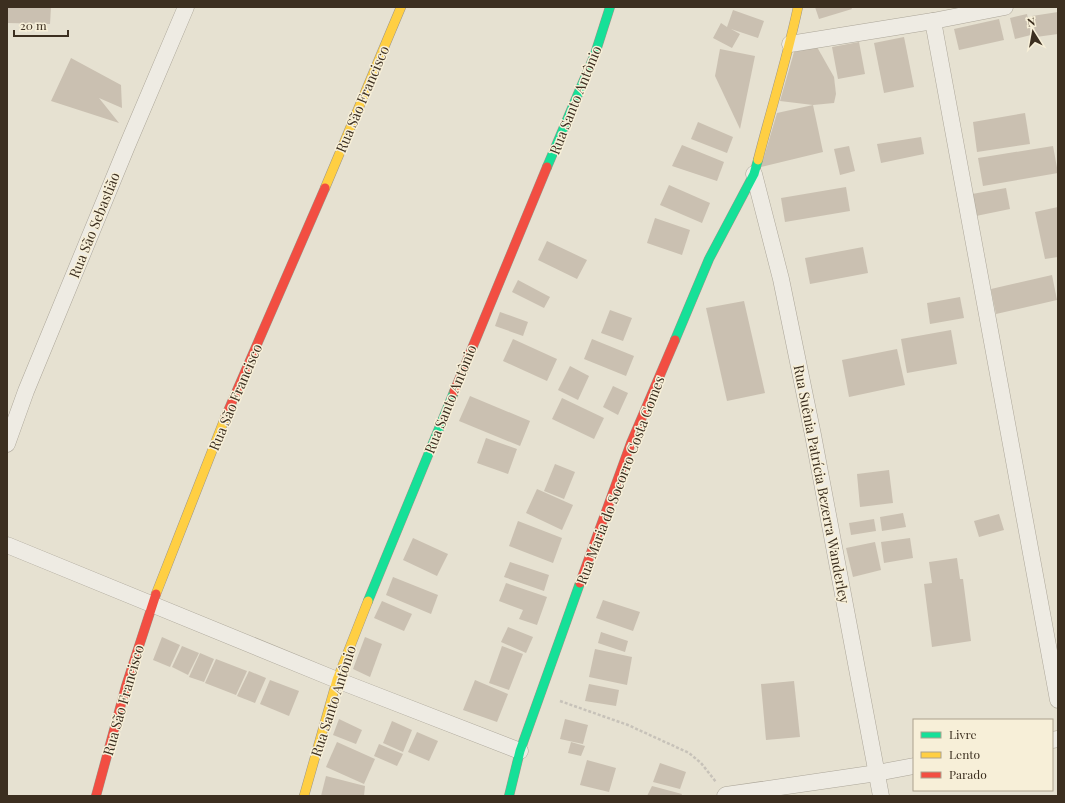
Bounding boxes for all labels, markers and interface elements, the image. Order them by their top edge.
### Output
scale bar [14,12,68,38]
north arrow [1013,12,1053,52]
text: N [1026,14,1036,30]
text: 20 m [20,17,47,33]
street label: Rua São Francisco [331,42,393,155]
street label: Rua Santo Antônio [544,42,606,157]
street label: Rua São Sebastião [64,169,124,281]
street label: Rua São Francisco [204,340,266,453]
street label: Rua Santo Antônio [419,341,481,456]
street label: Rua Suênia Patrícia Bezerra Wanderley [790,363,854,605]
street label: Rua Maria do Socorro Costa Gomes [571,373,669,587]
street label: Rua São Francisco [98,642,148,758]
street label: Rua Santo Antônio [306,643,360,759]
legend [913,719,1053,791]
text: Livre [949,726,977,742]
text: Lento [949,746,981,762]
text: Parado [949,766,987,782]

